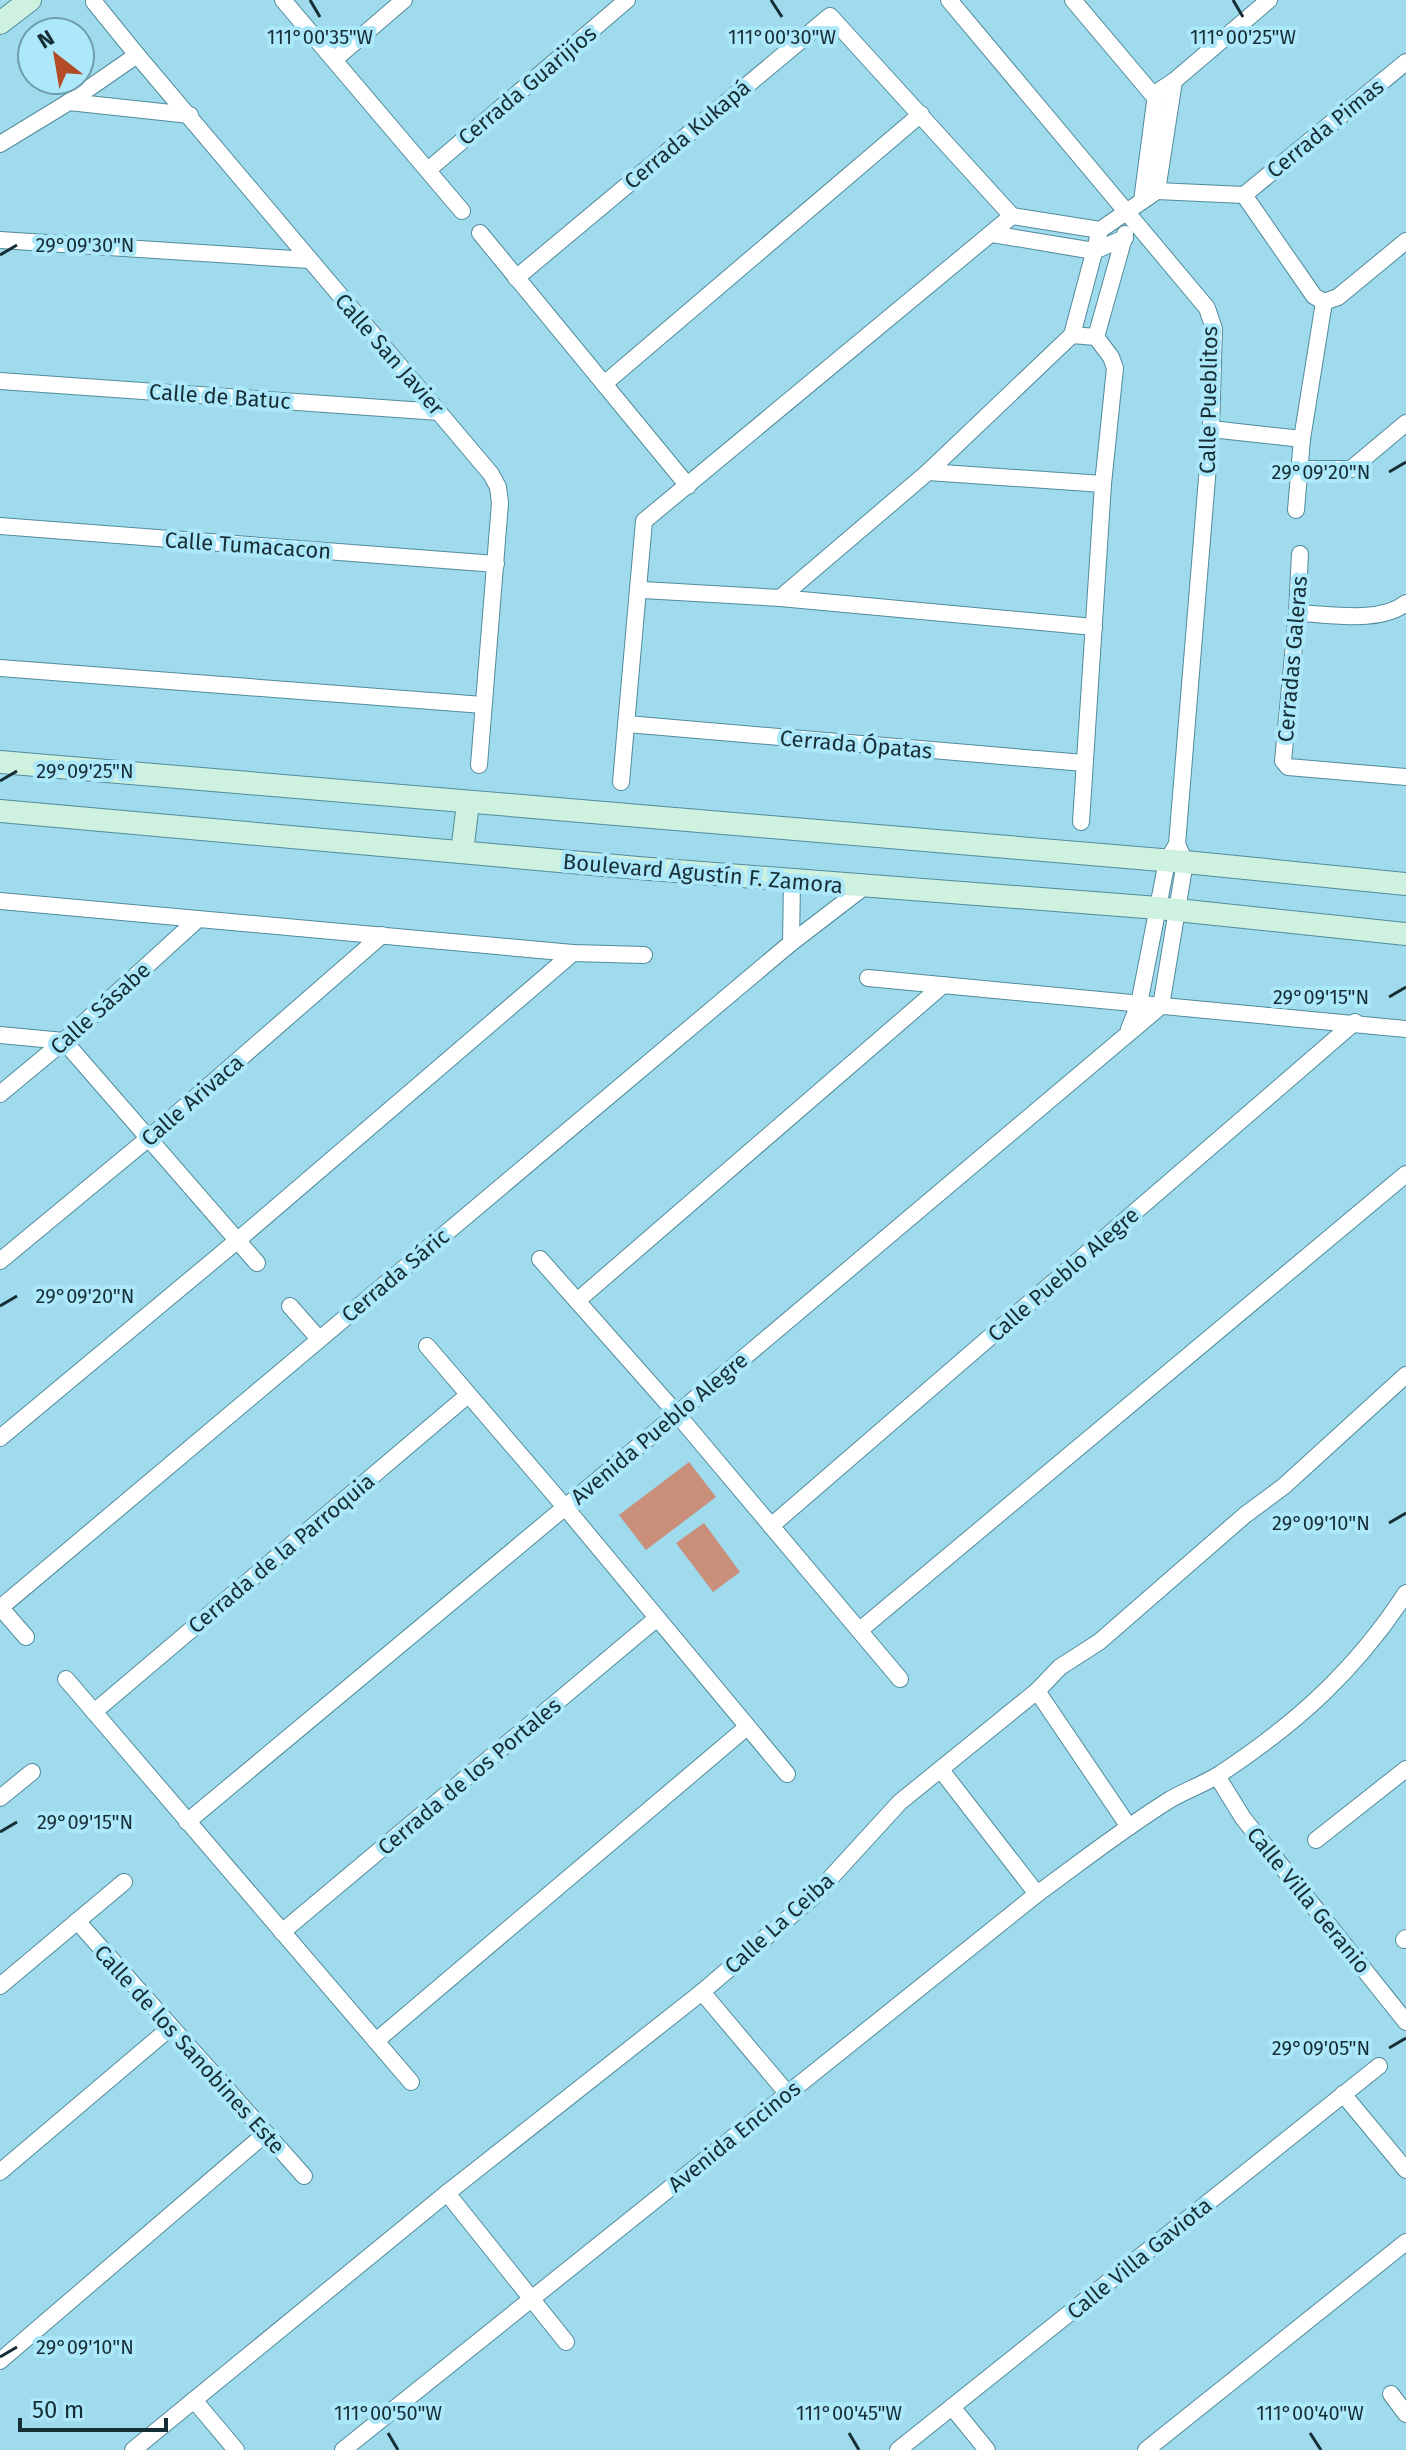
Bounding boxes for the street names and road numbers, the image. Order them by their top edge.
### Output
street label: Cerrada Guarijíos [453,20,602,151]
street label: Cerrada Pimas [1261,73,1389,184]
street label: Cerrada Kukapá [619,74,756,195]
street label: Calle San Javier [329,288,450,421]
street label: Calle Pueblitos [1194,326,1223,474]
street label: Calle de Batuc [148,378,292,415]
street label: Calle Tumacacon [164,526,332,565]
street label: Cerradas Galeras [1272,575,1313,743]
street label: Cerrada Ópatas [779,724,933,765]
street label: Boulevard Agustín F. Zamora [562,848,844,899]
street label: Calle Sásabe [45,956,156,1060]
street label: Calle Arivaca [136,1049,249,1152]
street label: Calle Pueblo Alegre [982,1201,1145,1347]
street label: Cerrada Sáric [336,1223,455,1328]
street label: Avenida Pueblo Alegre [565,1346,753,1510]
street label: Cerrada de la Parroquia [183,1468,380,1639]
street label: Cerrada de los Portales [372,1692,566,1861]
street label: Calle Villa Geranio [1241,1821,1376,1979]
street label: Calle La Ceiba [719,1867,840,1980]
street label: Calle de los Sanobines Este [89,1939,291,2160]
street label: Avenida Encinos [663,2075,806,2198]
street label: Calle Villa Gaviota [1061,2192,1217,2325]

